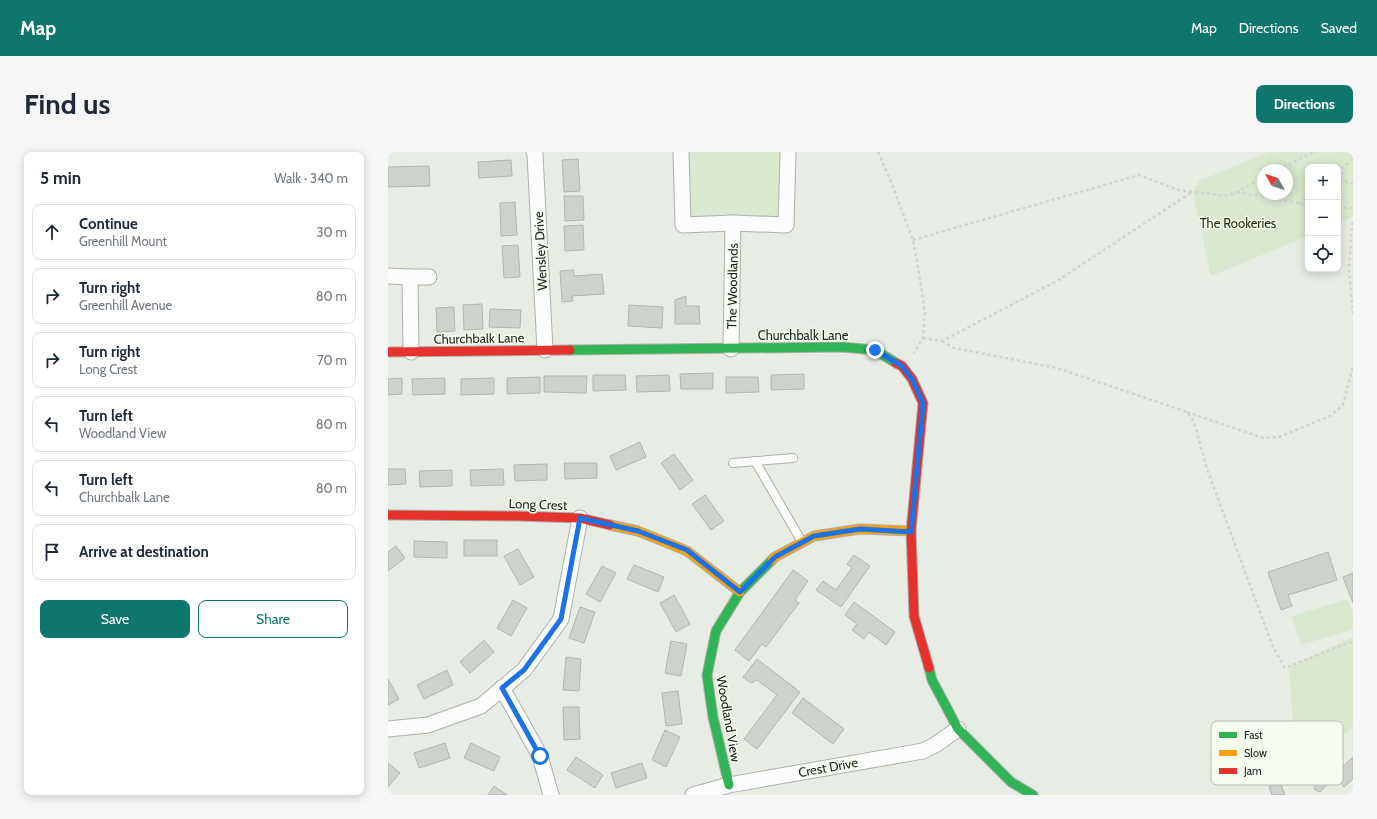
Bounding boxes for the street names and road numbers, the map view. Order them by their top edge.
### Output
street label: Wensley Drive [530,211,550,291]
street label: The Woodlands [723,242,741,329]
street label: Churchbalk Lane [758,327,849,343]
street label: Churchbalk Lane [434,329,525,347]
street label: Long Crest [508,495,568,513]
street label: Woodland View [714,675,745,764]
street label: Crest Drive [797,754,859,780]

